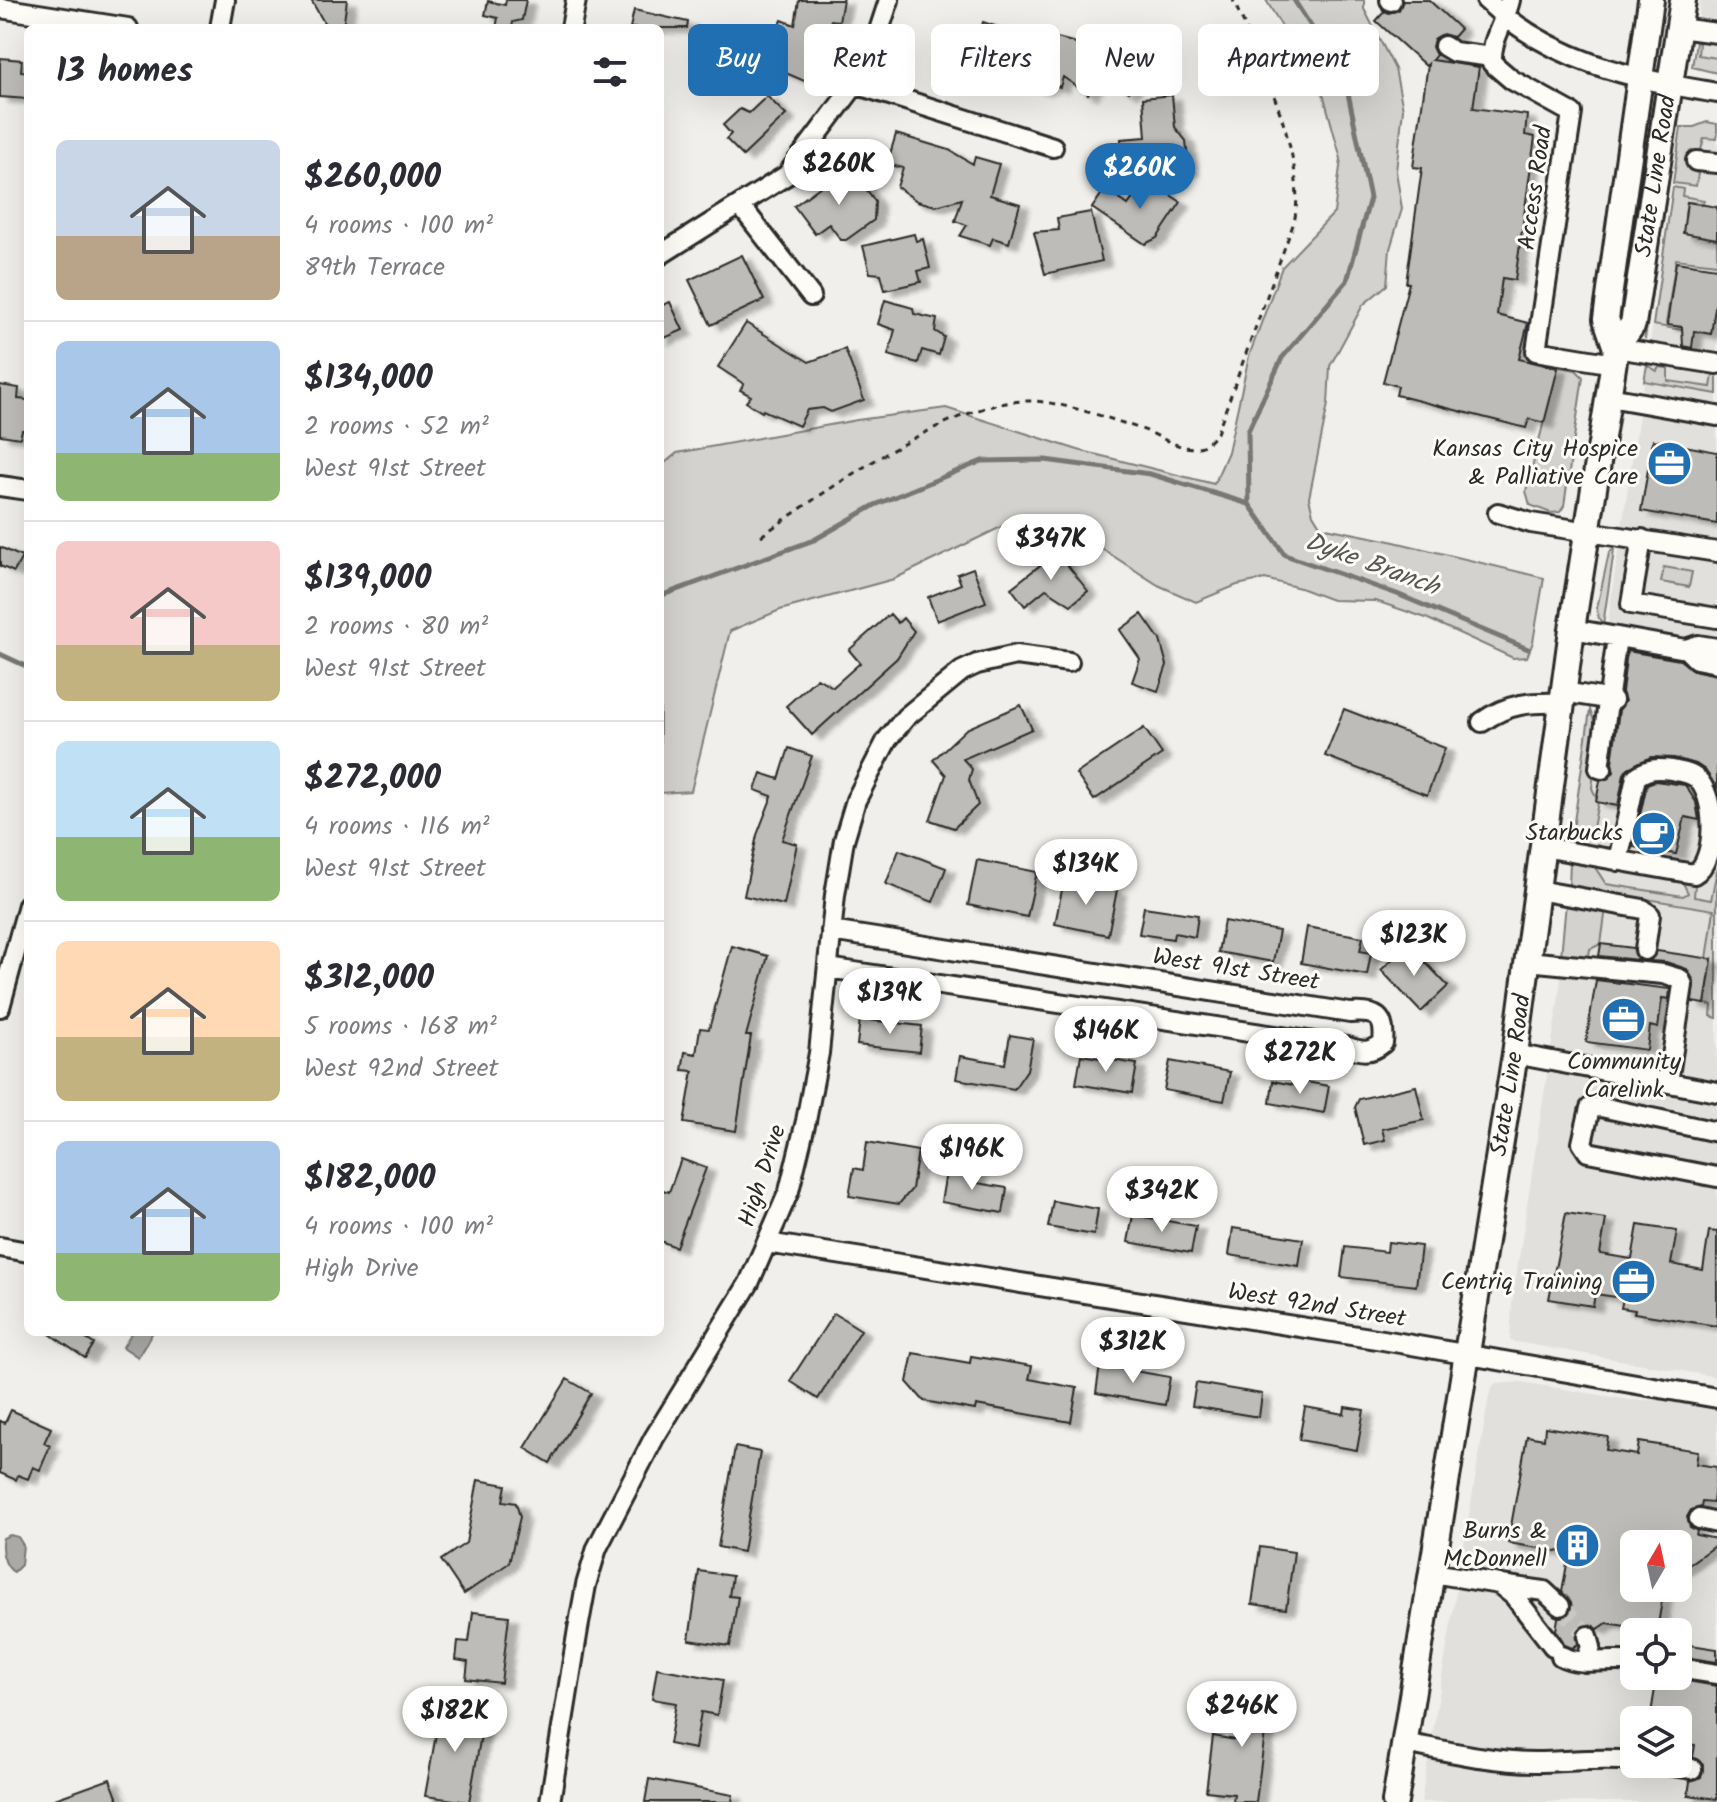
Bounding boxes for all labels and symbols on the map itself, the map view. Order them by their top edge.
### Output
street label: State Line Road [1624,91,1688,260]
street label: Access Road [1508,122,1564,253]
pin: $260K [783,139,895,207]
pin: $260K [1084,143,1196,211]
place label: Kansas City Hospice & Palliative Care [1432,430,1638,497]
office icon: Kansas City Hospice & Palliative Care [1645,439,1693,487]
pin: $347K [995,514,1107,582]
water label: Dyke Branch [1299,521,1447,609]
cafe icon: Starbucks [1630,809,1678,857]
place label: Starbucks [1525,814,1623,853]
pin: $134K [1030,839,1142,907]
pin: $123K [1358,910,1470,978]
street label: West 91st Street [1150,938,1323,1003]
pin: $139K [834,968,946,1036]
street label: State Line Road [1479,991,1542,1159]
office icon: Community Carelink [1600,996,1648,1044]
pin: $146K [1050,1006,1162,1074]
pin: $272K [1244,1028,1356,1096]
place label: Community Carelink [1567,1043,1682,1110]
street label: High Drive [728,1120,798,1232]
pin: $196K [916,1124,1028,1192]
pin: $342K [1106,1166,1218,1234]
office icon: Centriq Training [1610,1258,1658,1306]
place label: Centriq Training [1441,1263,1603,1302]
street label: West 92nd Street [1225,1273,1409,1339]
pin: $312K [1077,1317,1189,1385]
place label: Burns & McDonnell [1443,1512,1547,1579]
building icon: Burns & McDonnell [1554,1521,1602,1569]
north arrow [1620,1530,1692,1602]
pin: $246K [1186,1681,1298,1749]
pin: $182K [399,1686,511,1754]

